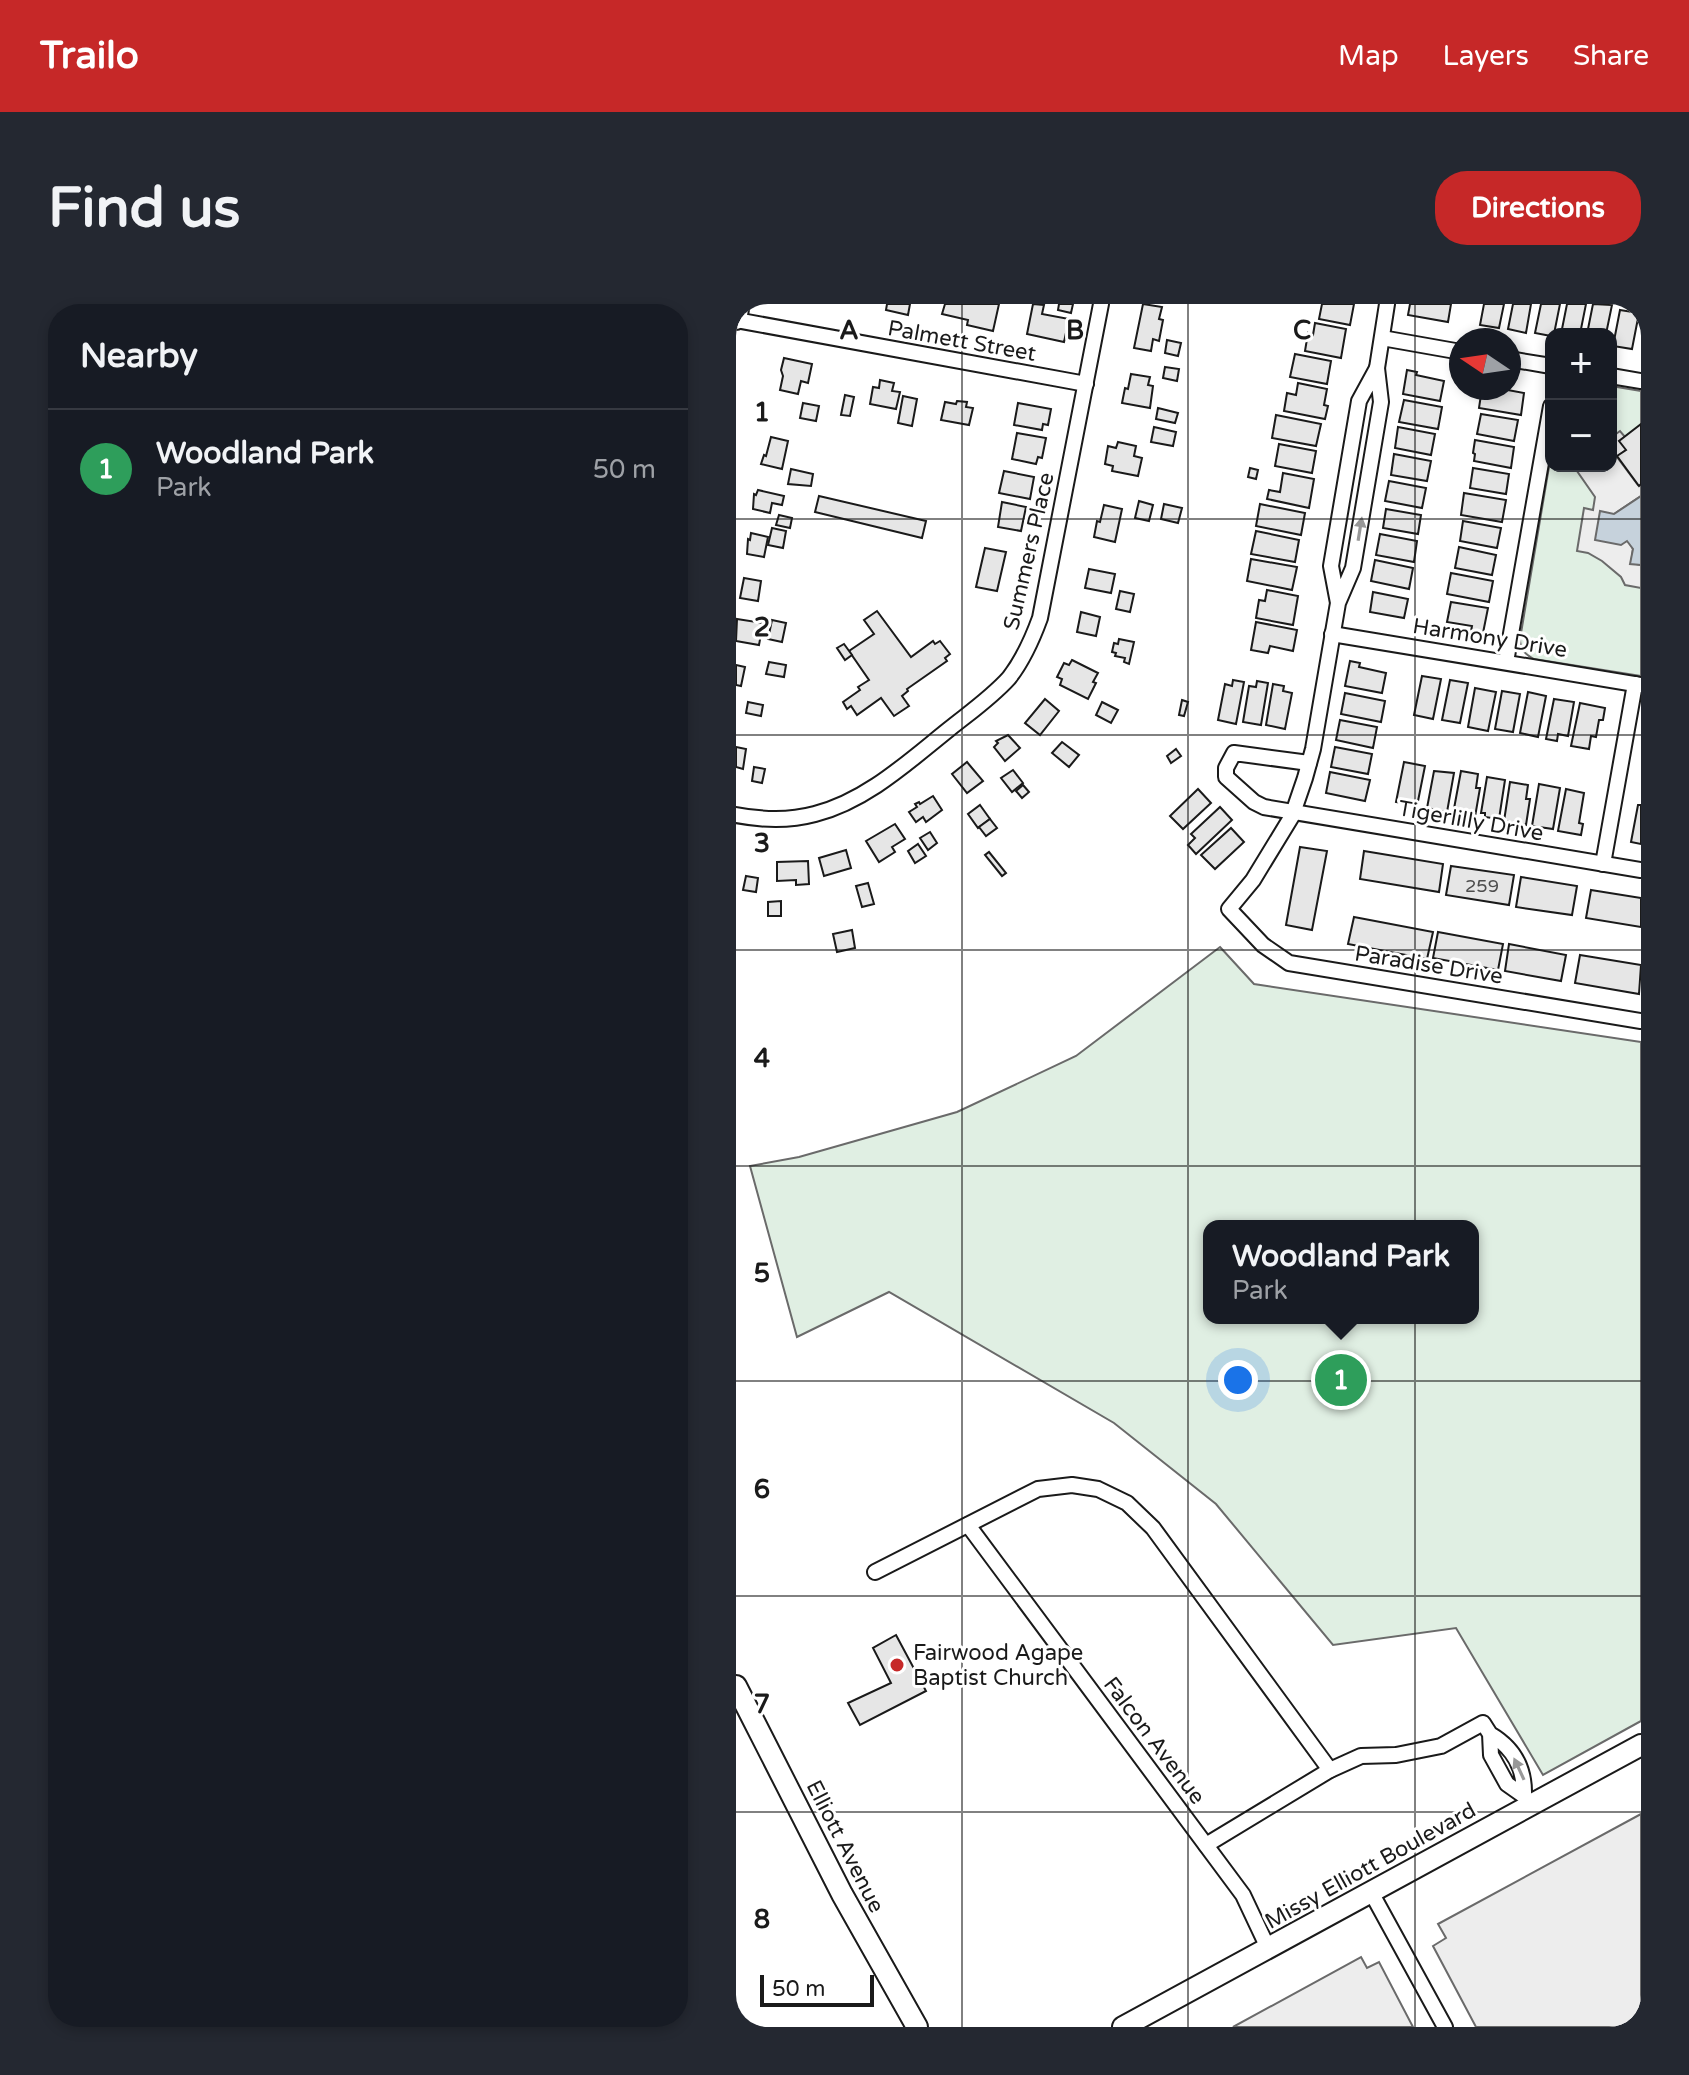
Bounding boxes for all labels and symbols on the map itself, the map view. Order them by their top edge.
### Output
text: A [839,315,859,346]
street label: Palmett Street [886,315,1038,367]
text: B [1066,315,1084,346]
text: C [1293,315,1311,346]
north arrow [1449,328,1521,400]
text: 1 [754,397,770,428]
street label: Summers Place [998,470,1060,633]
one-way arrow [1354,517,1366,542]
text: 2 [754,612,770,643]
street label: Harmony Drive [1411,613,1569,663]
street label: Tigerlilly Drive [1396,795,1545,847]
text: 3 [754,828,770,859]
house number: 259 [1465,875,1499,897]
street label: Paradise Drive [1353,940,1505,990]
text: 4 [754,1043,770,1074]
text: 5 [754,1258,770,1289]
pin: 1 [1315,1350,1367,1410]
your location [1218,1360,1258,1400]
text: 6 [754,1474,770,1505]
place label: Fairwood Agape Baptist Church [913,1640,1083,1691]
marker: Fairwood Agape Baptist Church [888,1656,906,1674]
street label: Falcon Avenue [1098,1672,1210,1809]
text: 7 [754,1689,770,1720]
one-way arrow [1512,1757,1526,1780]
street label: Elliott Avenue [801,1776,890,1917]
street label: Missy Elliott Boulevard [1261,1797,1480,1935]
text: 8 [754,1904,770,1935]
scale bar [760,1971,874,2007]

